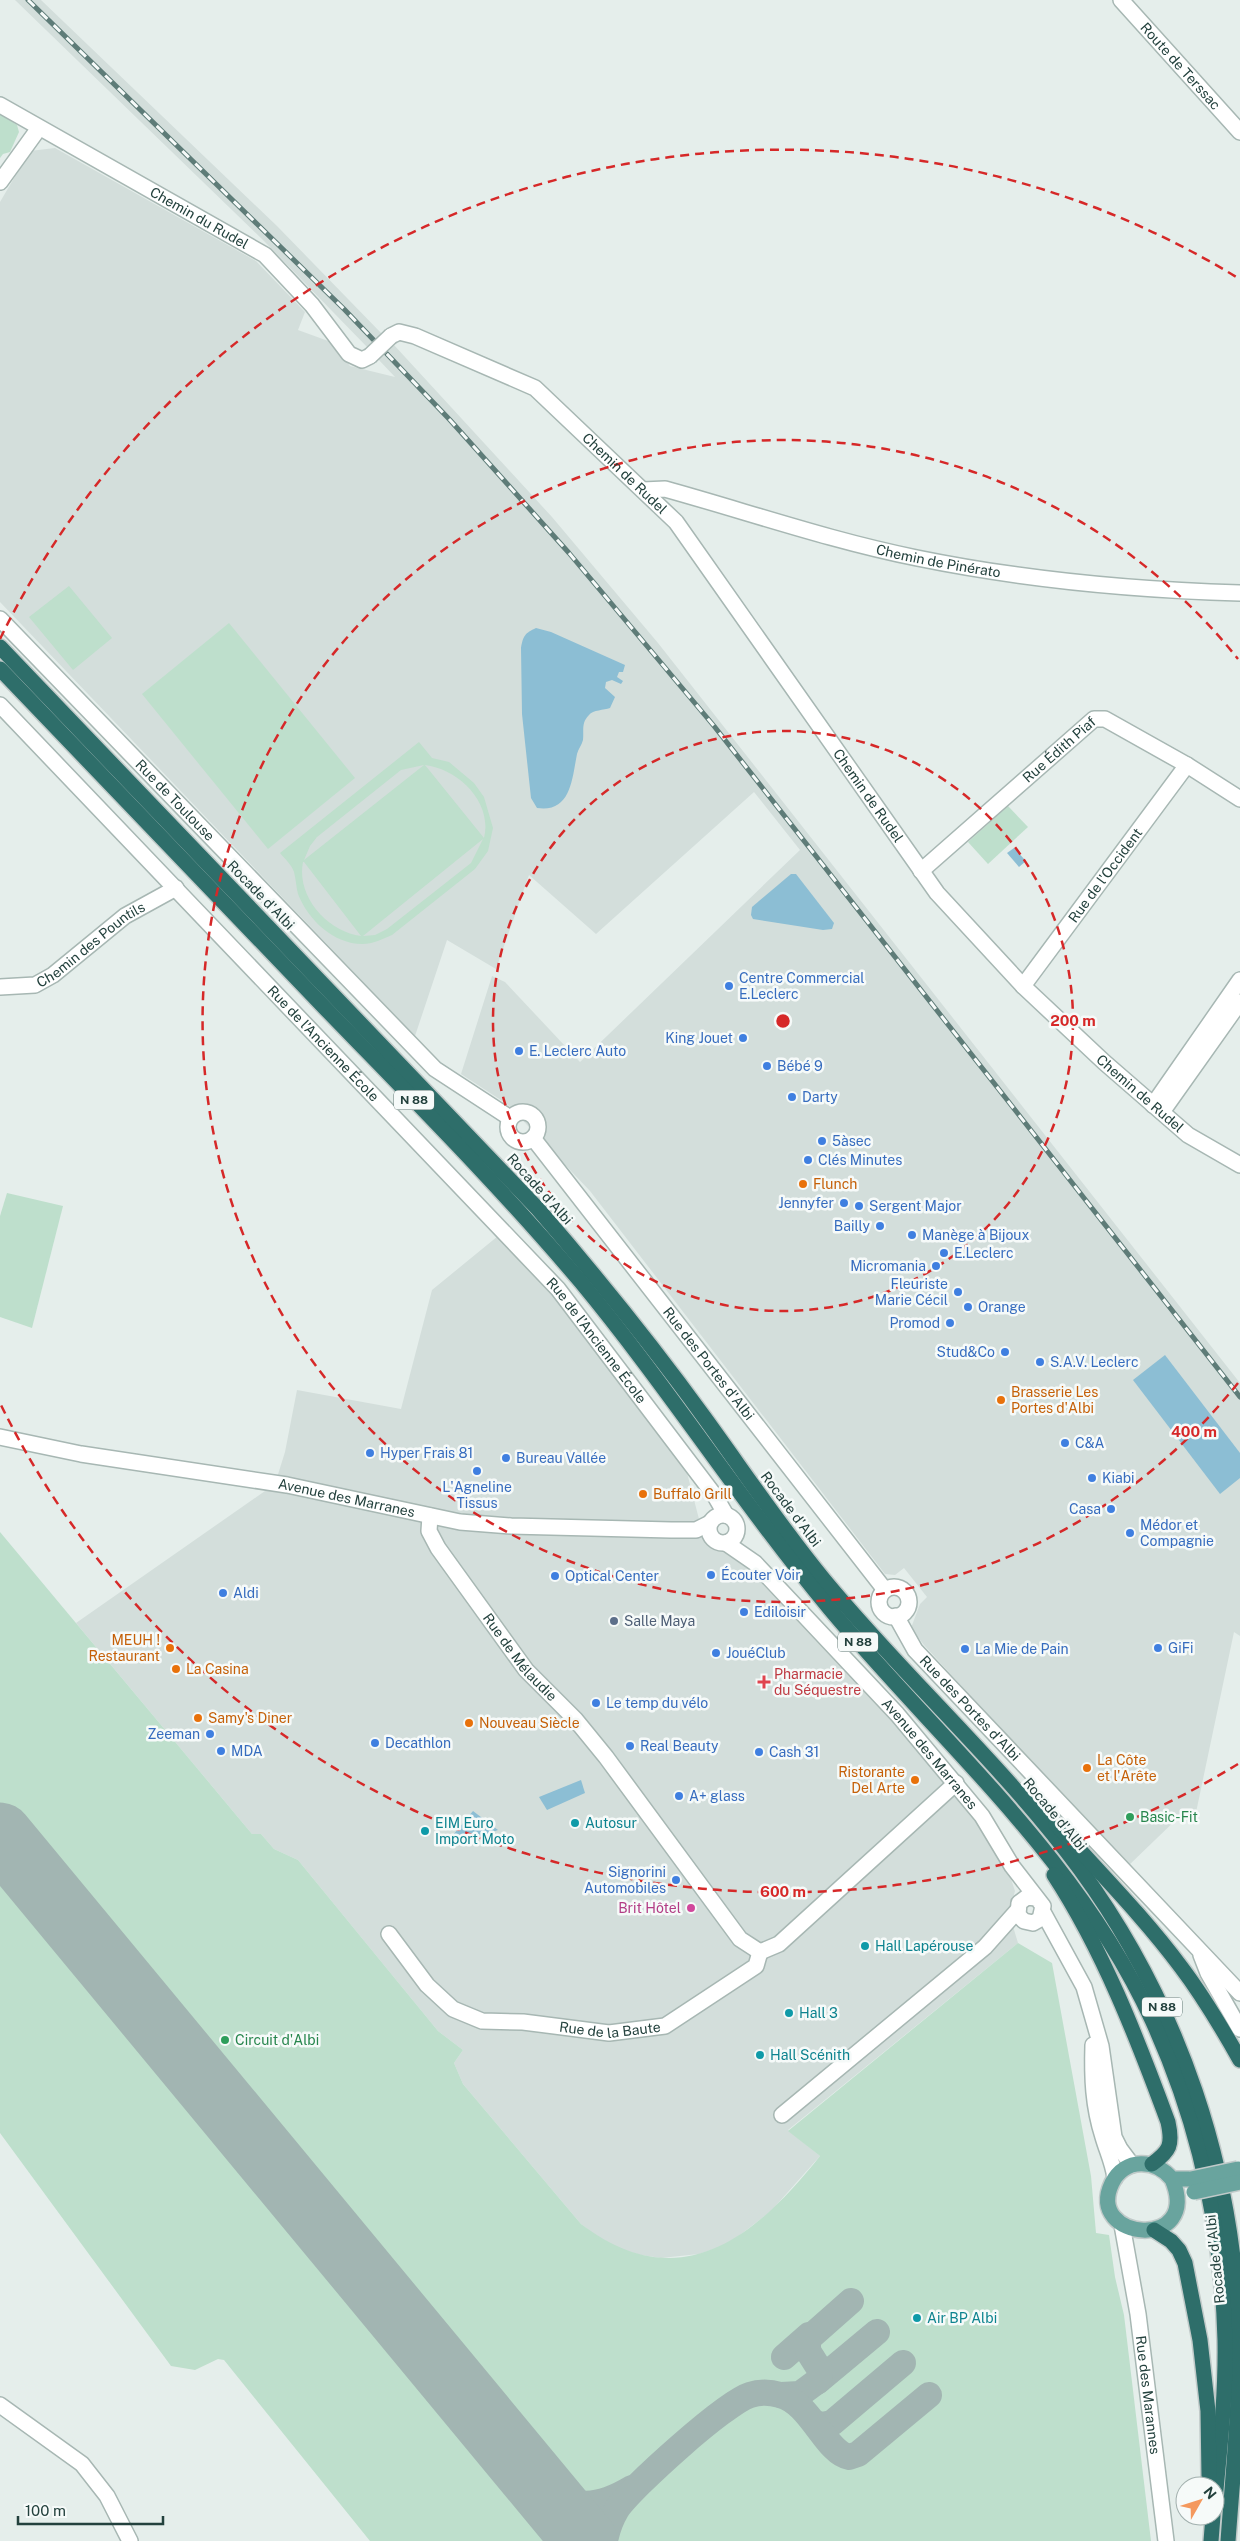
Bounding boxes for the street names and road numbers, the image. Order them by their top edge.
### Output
street label: Route de Terssac [1137,19,1224,113]
street label: Chemin du Rudel [147,184,251,252]
street label: Chemin de Rudel [579,429,670,517]
street label: Chemin de Pinérato [874,541,1002,581]
street label: Rue Édith Piaf [1020,713,1099,786]
street label: Chemin de Rudel [830,746,907,845]
street label: Rue de Toulouse [132,756,218,844]
street label: Rue de l'Occident [1065,825,1146,926]
street label: Rocade d'Albi [224,857,298,933]
street label: Chemin des Pountils [34,899,148,991]
street label: Rue de l’Ancienne École [264,982,382,1105]
street label: Chemin de Rudel [1093,1051,1187,1136]
road number: N 88 [394,1090,434,1110]
street label: Rocade d'Albi [504,1150,576,1228]
street label: Rue de l’Ancienne École [543,1274,650,1406]
street label: Rue des Portes d'Albi [660,1304,758,1423]
street label: Rocade d'Albi [758,1468,824,1550]
street label: Avenue des Marranes [277,1476,416,1520]
street label: Rue de Mélaudie [480,1610,560,1704]
road number: N 88 [838,1632,878,1651]
street label: Rue des Portes d'Albi [917,1652,1023,1764]
street label: Avenue des Marranes [879,1695,981,1812]
street label: Rocade d'Albi [1020,1775,1090,1853]
road number: N 88 [1142,1998,1182,2016]
street label: Rue de la Baute [558,2019,662,2041]
street label: Rocade d'Albi [1202,2214,1228,2304]
street label: Rue des Marannes [1133,2335,1163,2455]

